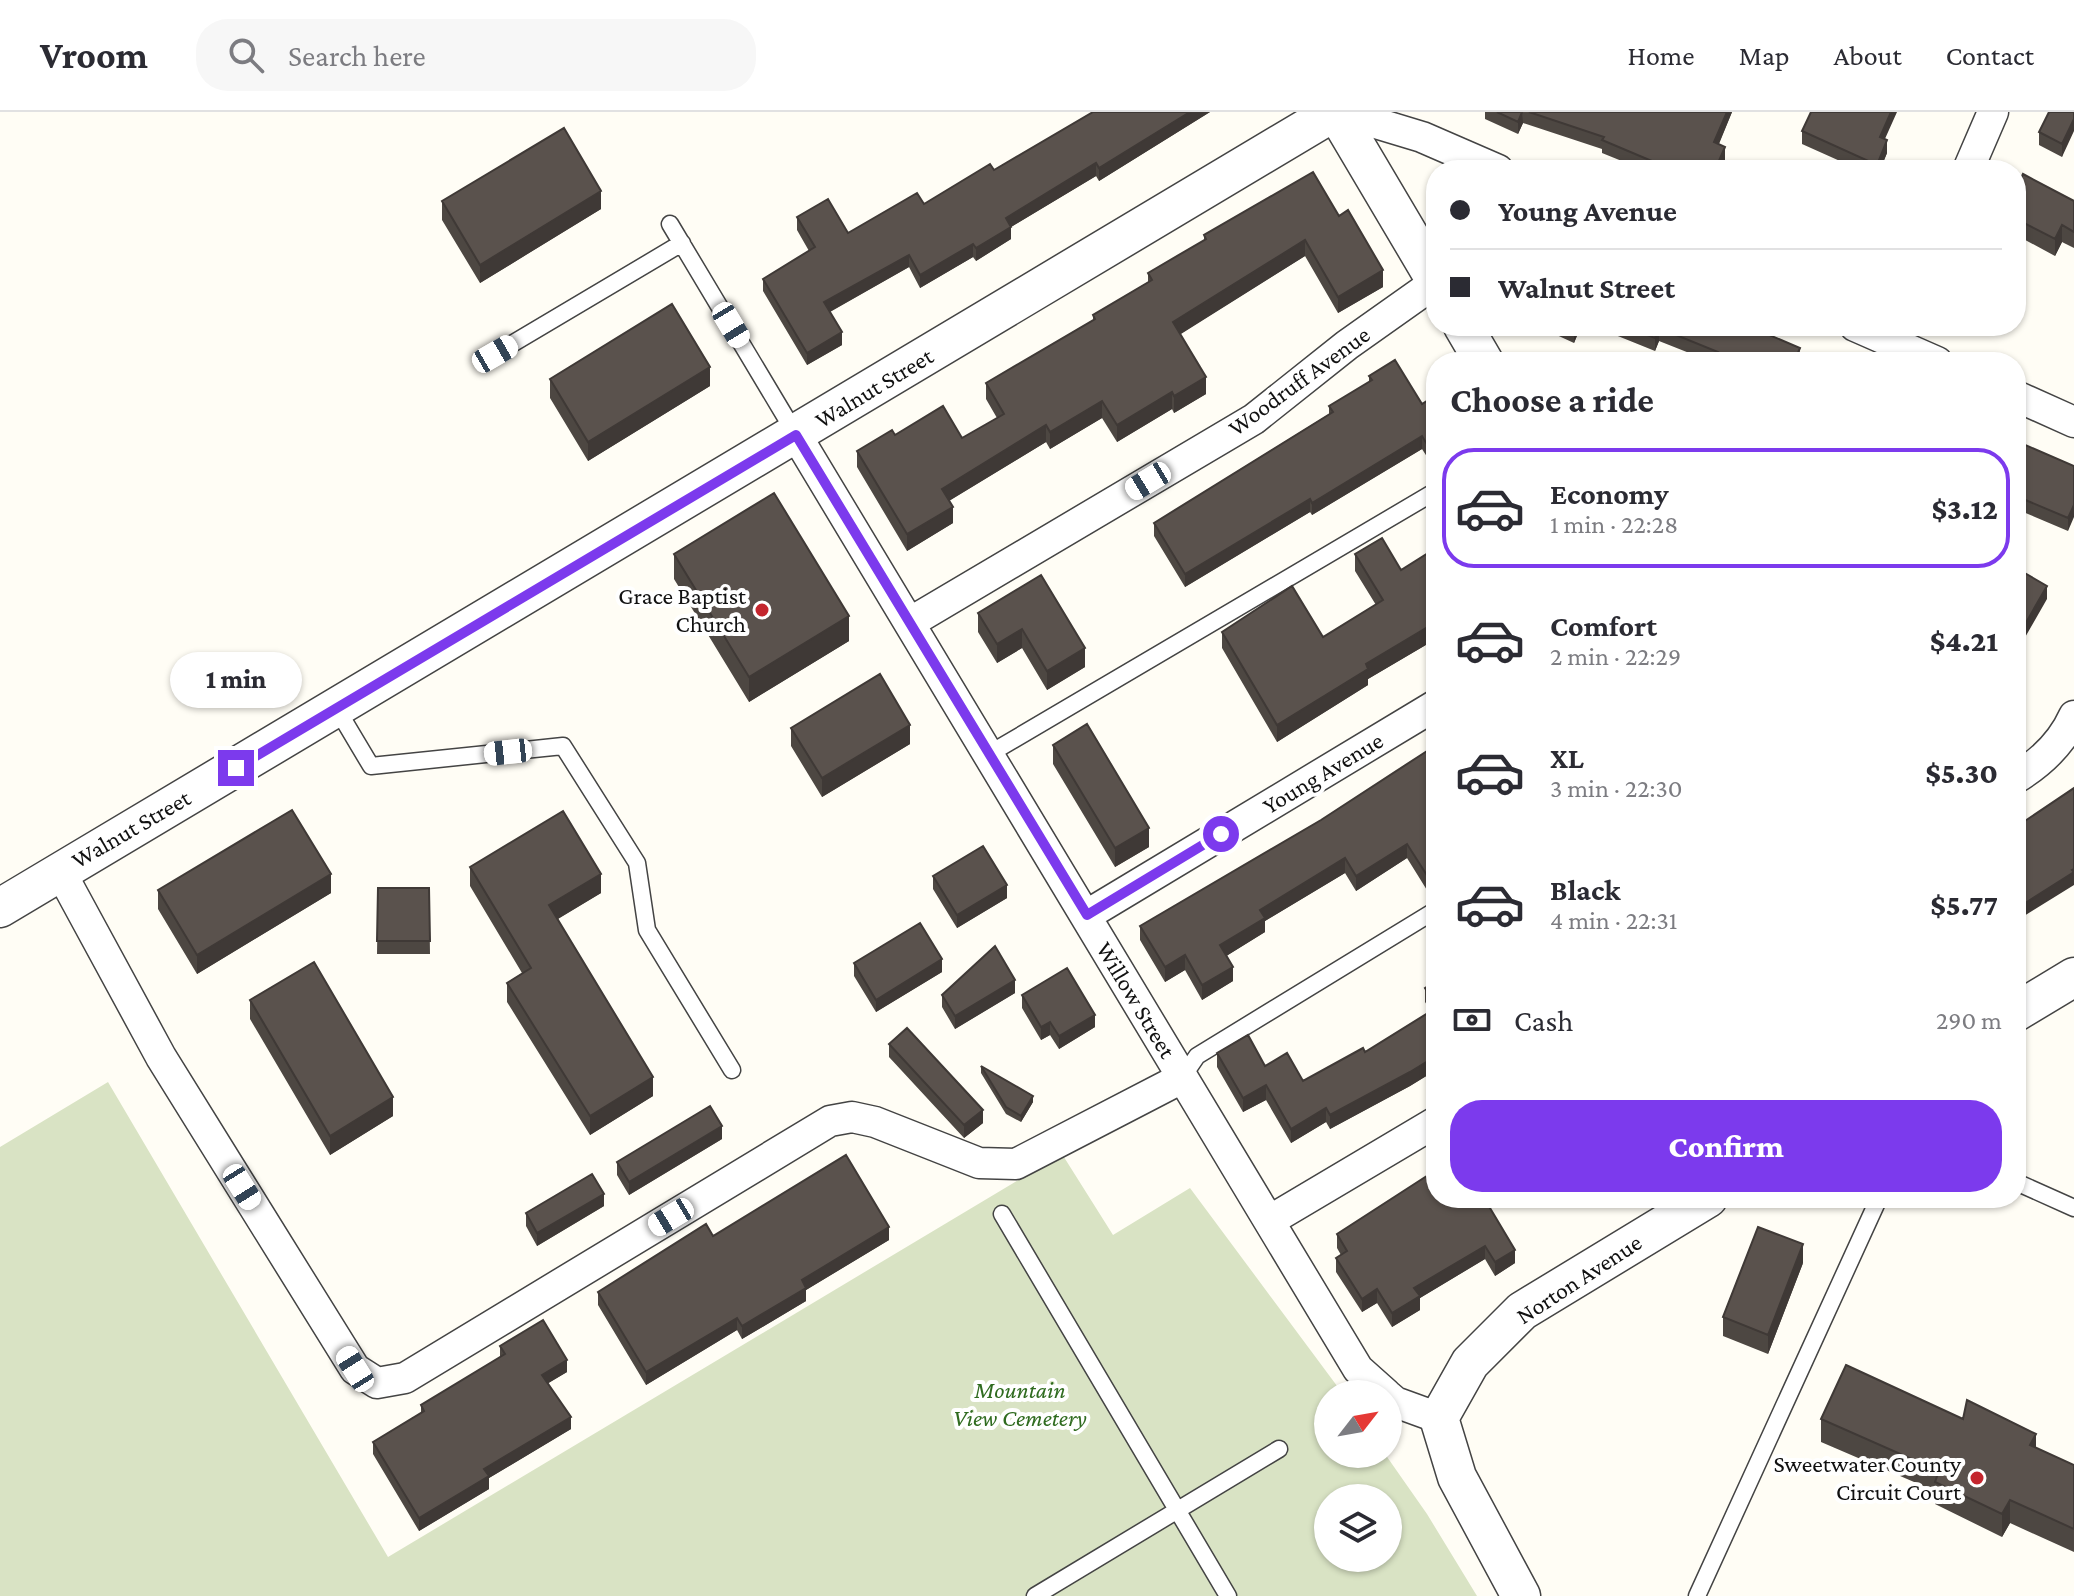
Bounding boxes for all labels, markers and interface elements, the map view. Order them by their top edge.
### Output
search box [196,19,756,91]
icon: search [224,33,268,77]
text: Vroom [40,34,148,76]
text: Search here [288,39,426,72]
text: Home [1628,40,1695,71]
text: Map [1739,40,1790,71]
text: About [1834,40,1902,71]
text: Contact [1946,40,2034,71]
text: Young Avenue [1498,194,1677,227]
text: Walnut Street [1498,271,1675,304]
car [708,298,754,352]
street label: Woodruff Avenue [1223,320,1375,441]
car [468,332,522,376]
street label: Walnut Street [810,341,938,433]
text: Choose a ride [1450,380,1654,420]
car [1121,458,1175,504]
icon: car [1454,472,1526,544]
text: Economy [1550,477,1669,510]
text: $3.12 [1931,492,1998,525]
text: 1 min · 22:28 [1550,510,1678,539]
place label: Grace Baptist Church [618,582,747,637]
marker: Grace Baptist Church [753,601,771,619]
icon: car [1454,604,1526,676]
text: Comfort [1550,609,1657,642]
text: $4.21 [1930,624,1998,657]
text: 2 min · 22:29 [1550,642,1681,671]
callout: 1 min [170,652,302,708]
text: 1 min [206,665,266,694]
street label: Young Avenue [1258,726,1388,819]
icon: car [1454,736,1526,808]
car [483,738,533,766]
text: XL [1550,741,1584,774]
route end [218,750,254,786]
text: $5.30 [1925,756,1998,789]
text: 3 min · 22:30 [1550,774,1683,803]
street label: Walnut Street [67,783,196,873]
route start [1203,816,1239,852]
icon: car [1454,868,1526,940]
text: Black [1550,873,1621,906]
text: $5.77 [1930,888,1998,921]
text: 4 min · 22:31 [1550,906,1677,935]
street label: Willow Street [1091,937,1182,1064]
icon: cash [1450,998,1494,1042]
text: Cash [1514,1004,1573,1037]
text: 290 m [1936,1006,2002,1035]
button: Confirm [1450,1100,2002,1192]
car [219,1160,265,1214]
car [644,1194,698,1240]
street label: Norton Avenue [1511,1228,1646,1329]
car [332,1342,378,1396]
park label: Mountain View Cemetery [953,1376,1087,1431]
north arrow [1314,1380,1402,1468]
map controls [1314,1380,1402,1572]
place label: Sweetwater County Circuit Court [1773,1450,1962,1505]
marker: Sweetwater County Circuit Court [1968,1469,1986,1487]
button: layers [1314,1484,1402,1572]

